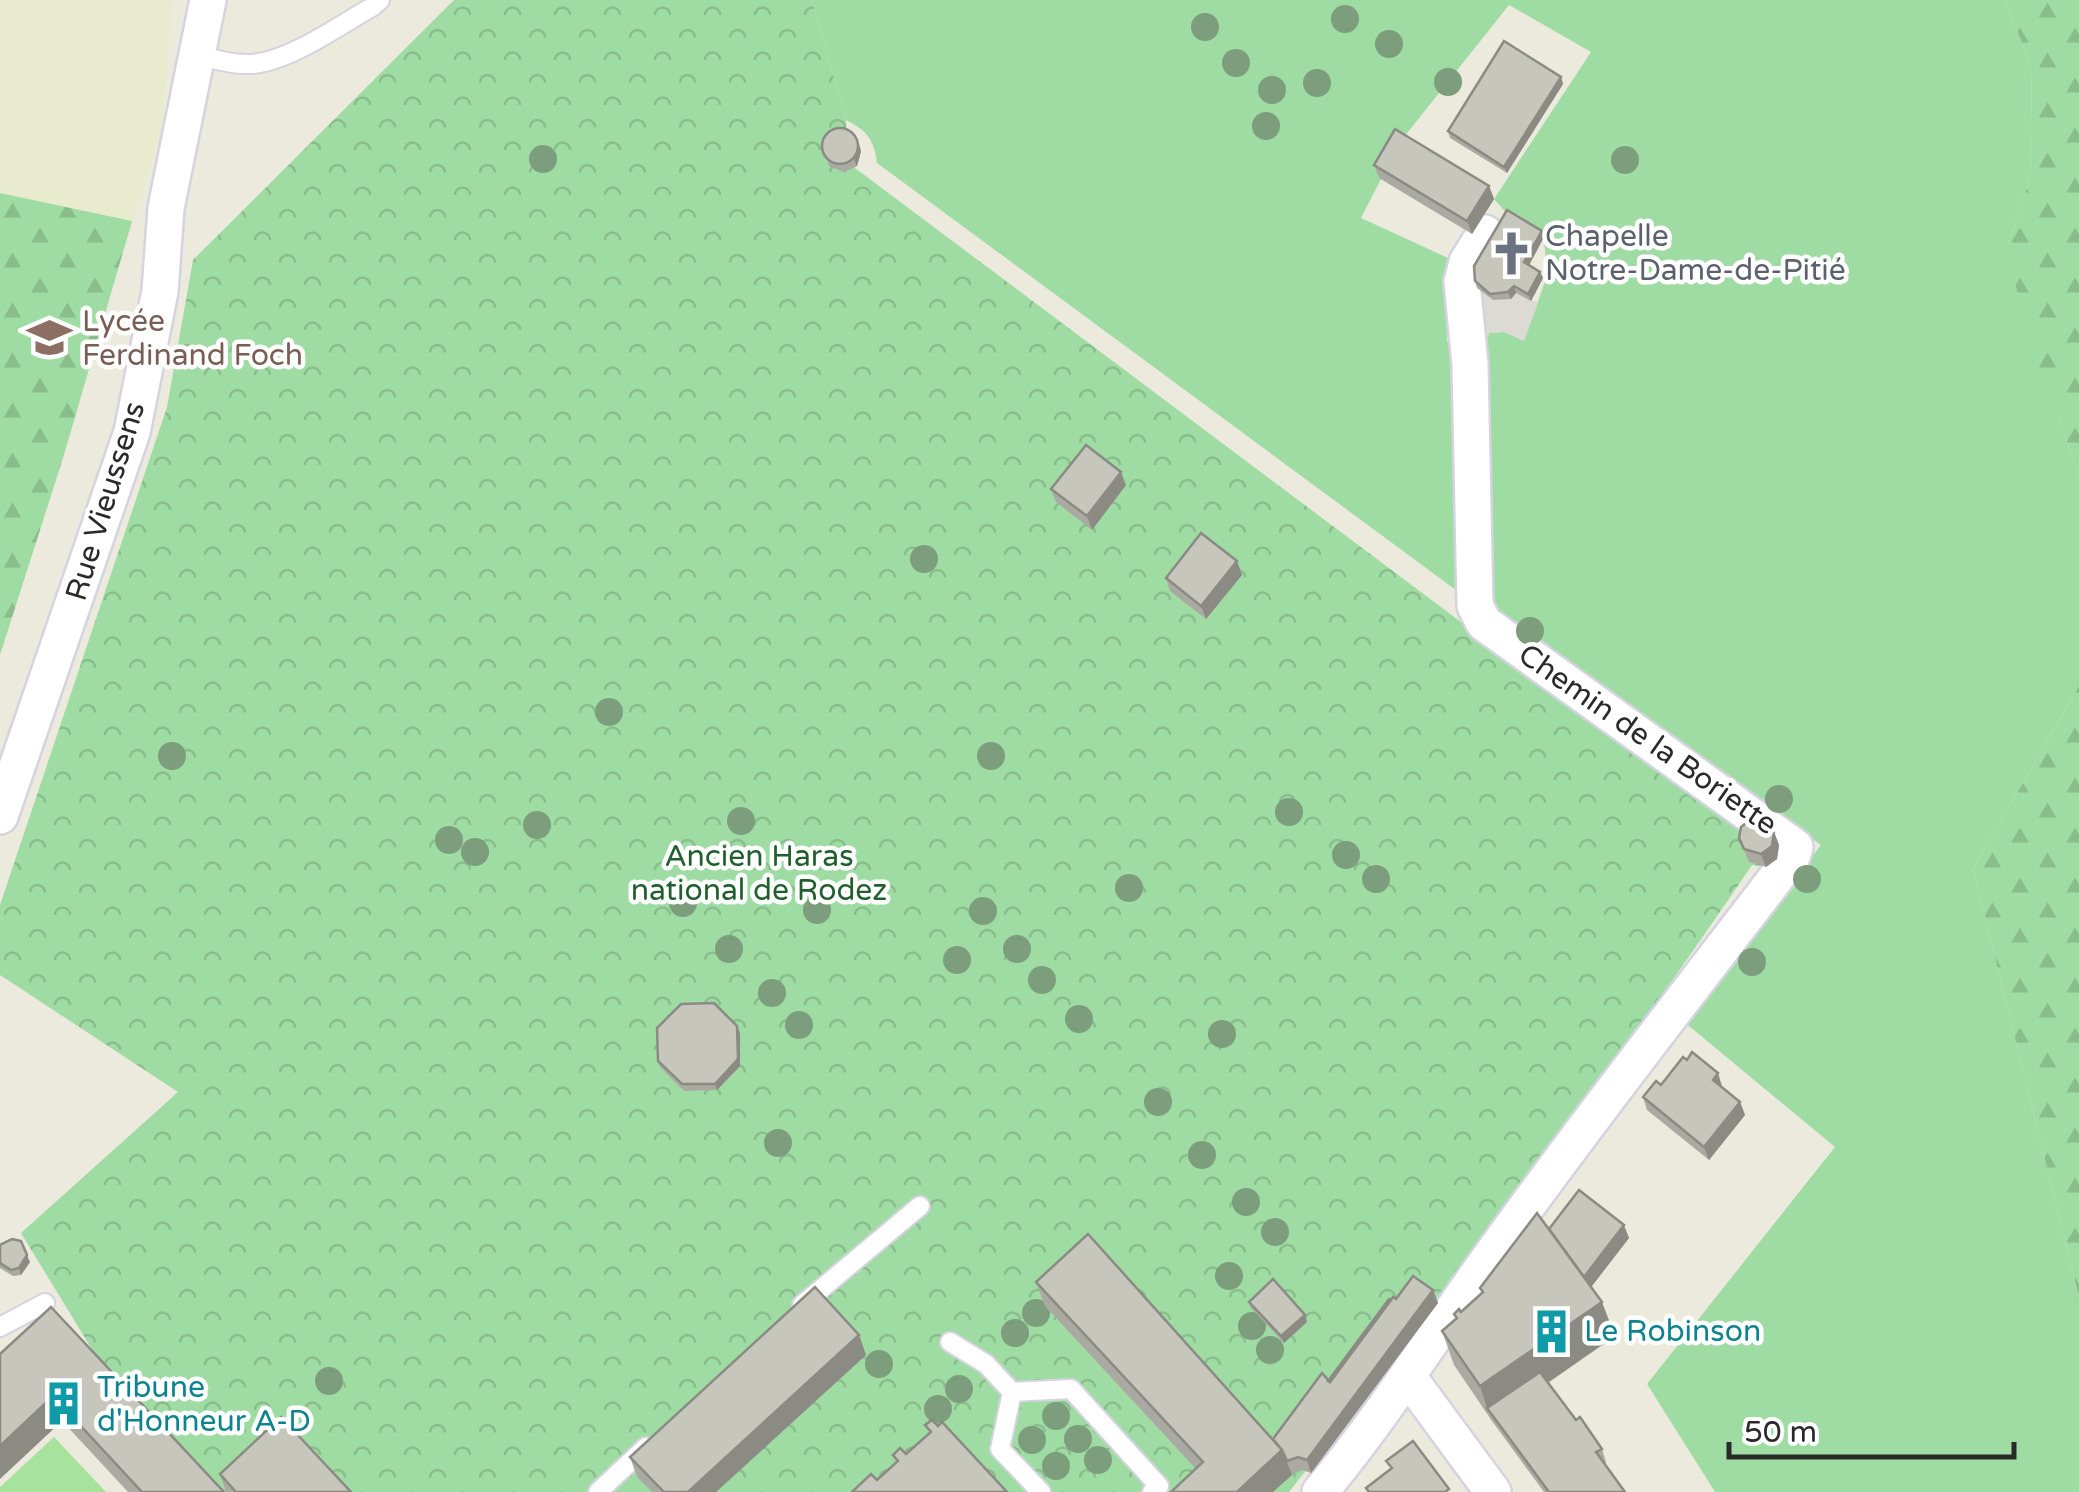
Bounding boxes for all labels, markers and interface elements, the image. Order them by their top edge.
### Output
place label: Chapelle Notre-Dame-de-Pitié [1545,218,1846,289]
church icon: Chapelle Notre-Dame-de-Pitié [1488,229,1536,277]
place label: Lycée Ferdinand Foch [82,303,303,374]
school or university icon: Lycée Ferdinand Foch [25,314,73,362]
street label: Rue Vieussens [58,397,153,605]
street label: Chemin de la Boriette [1511,636,1784,843]
park label: Ancien Haras national de Rodez [631,838,887,909]
building icon: Le Robinson [1527,1307,1575,1355]
place label: Le Robinson [1584,1313,1761,1350]
place label: Tribune d'Honneur A-D [97,1369,311,1440]
building icon: Tribune d'Honneur A-D [40,1380,88,1428]
scale bar [1729,1397,2014,1459]
text: 50 m [1744,1414,1817,1451]

